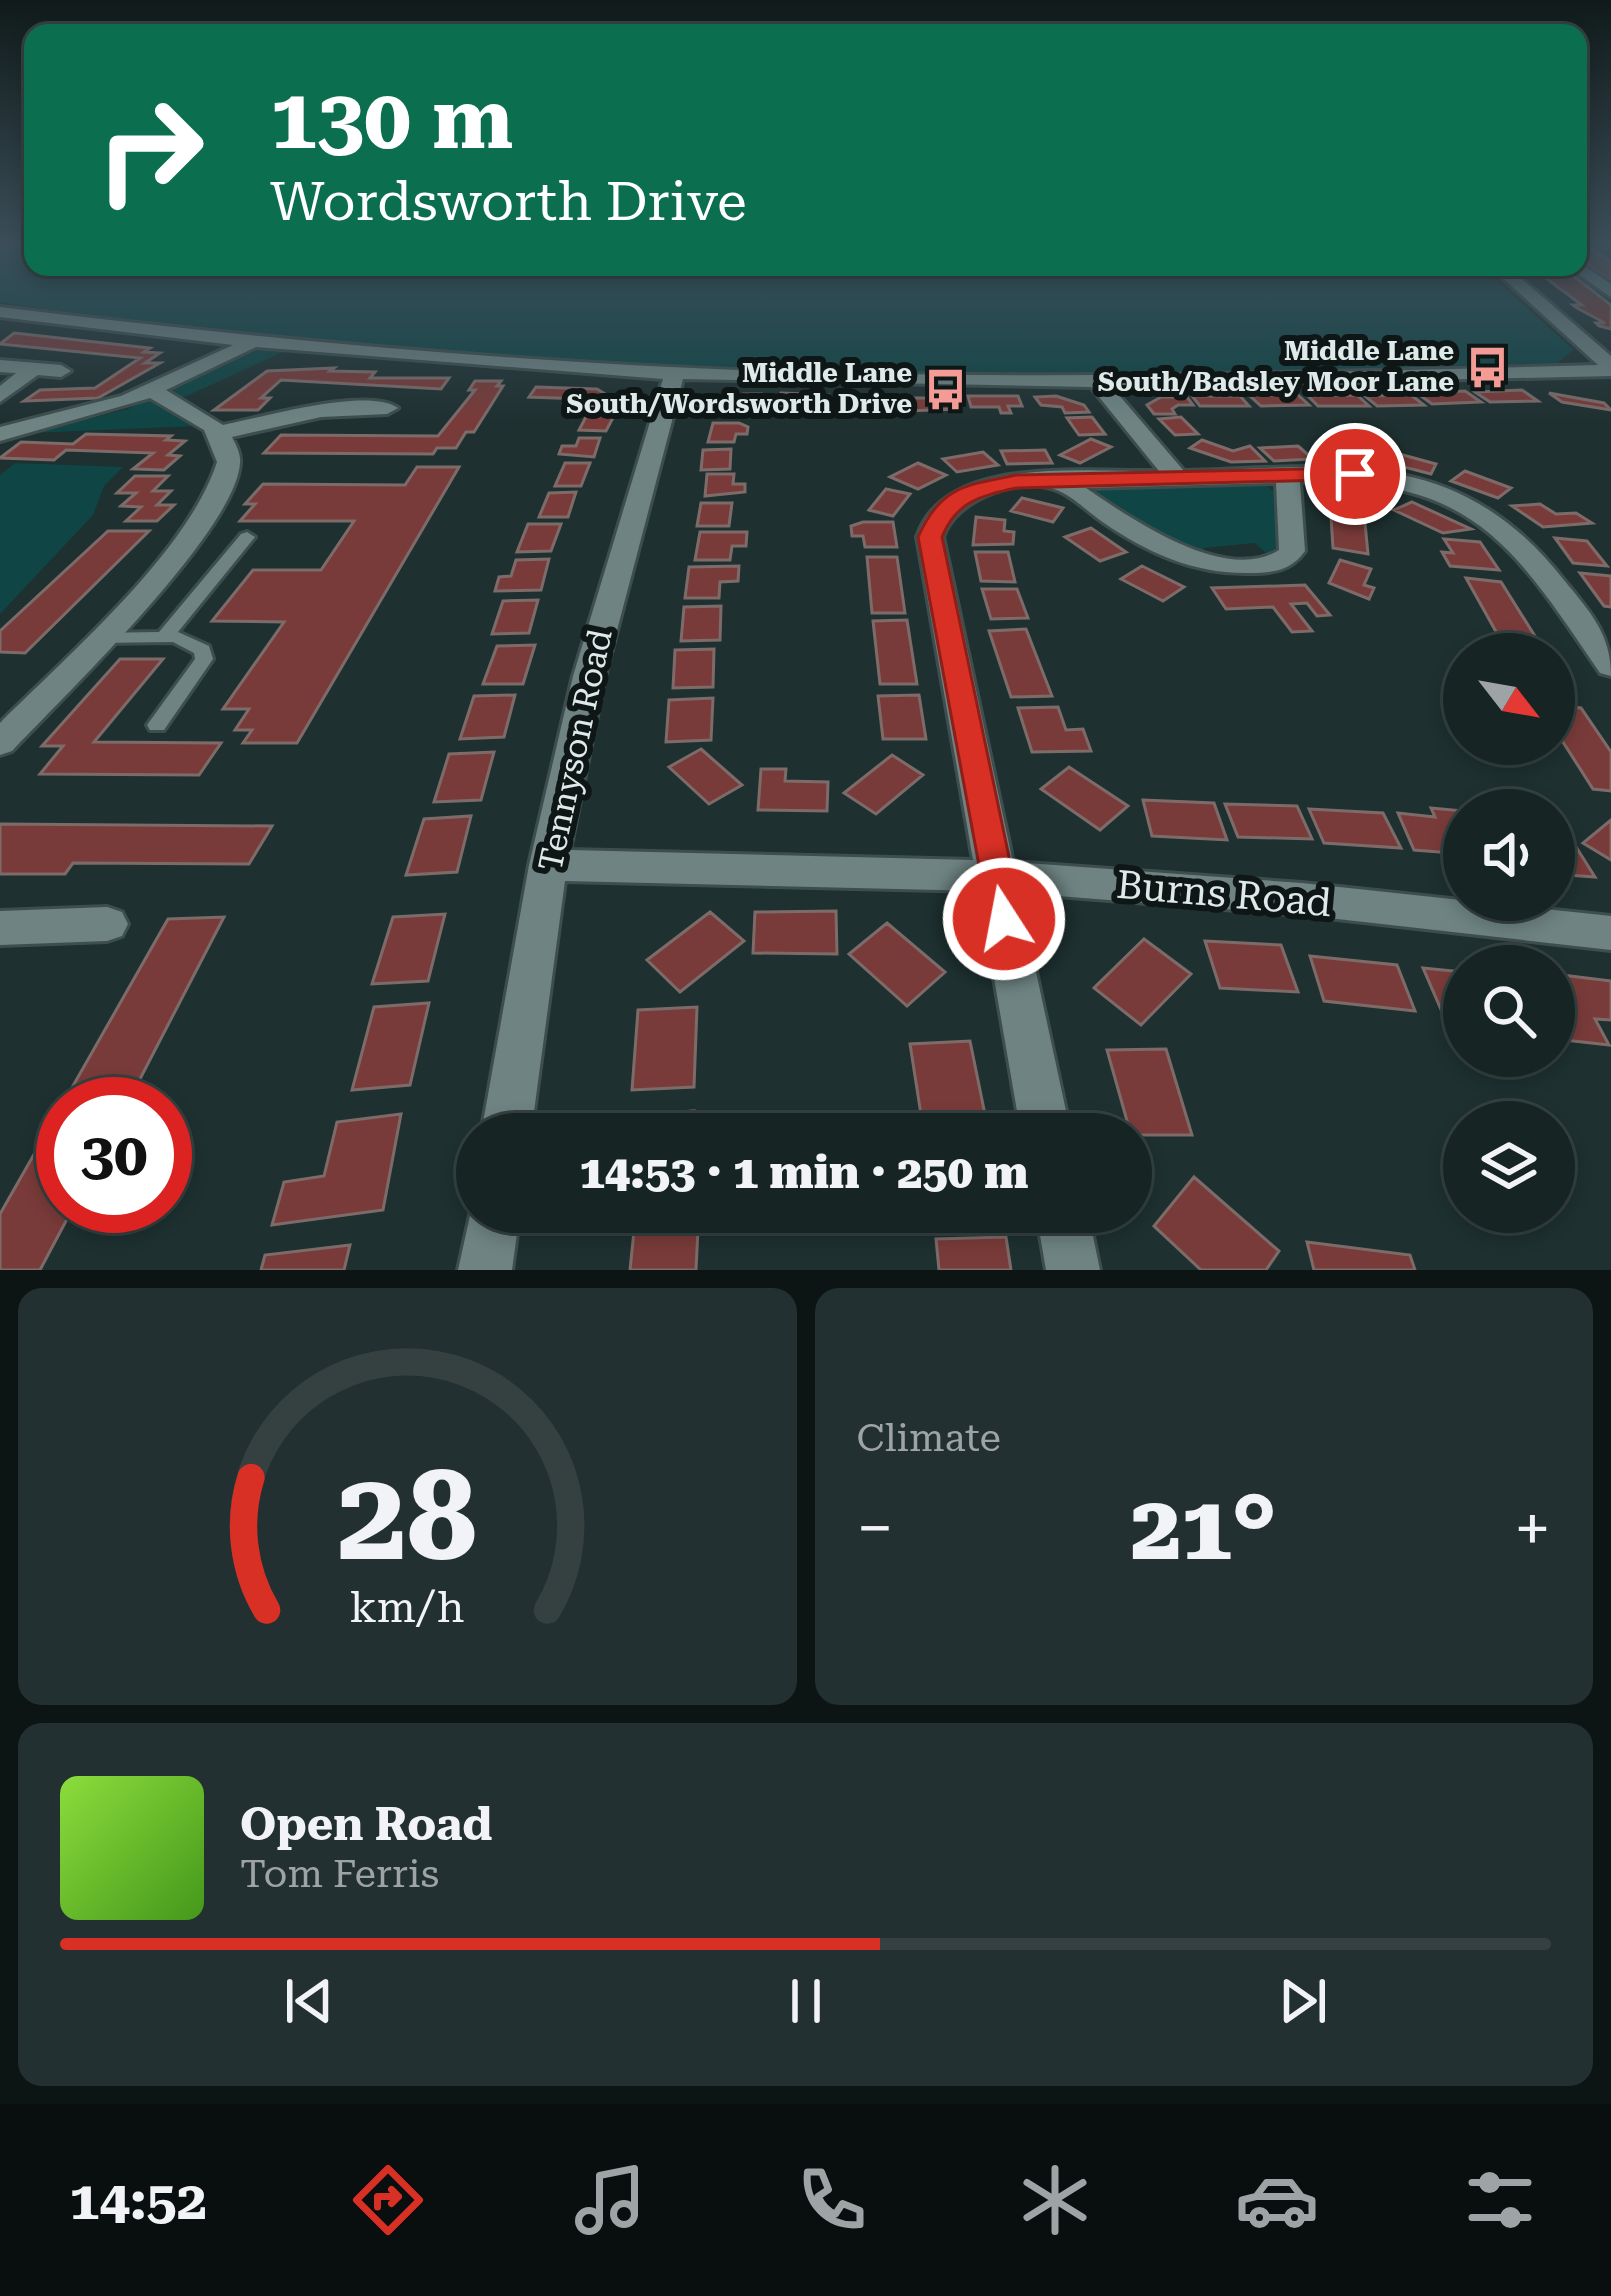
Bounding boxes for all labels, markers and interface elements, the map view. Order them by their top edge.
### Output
text: 130 m [270,70,513,168]
icon: right [72,72,228,228]
text: Wordsworth Drive [270,170,747,233]
place label: Middle Lane South/Badsley Moor Lane [1098,335,1454,398]
bus stop icon: Middle Lane South/Badsley Moor Lane [1465,344,1511,390]
place label: Middle Lane South/Wordsworth Drive [566,357,912,420]
bus stop icon: Middle Lane South/Wordsworth Drive [923,366,969,412]
pin [1304,423,1406,525]
icon: arrive [1322,441,1388,507]
street label: Tennyson Road [530,626,620,874]
north arrow [1443,633,1575,765]
map controls [1443,633,1575,1233]
button: sound [1443,789,1575,921]
position arrow [941,856,1067,982]
street label: Burns Road [1115,862,1333,926]
button: search [1443,945,1575,1077]
speed limit sign: 30 [36,1077,192,1233]
button: layers [1443,1101,1575,1233]
text: 14:53 · 1 min · 250 m [580,1146,1028,1199]
text: Climate [857,1415,1001,1461]
text: 28 [337,1443,477,1589]
text: 21° [1131,1476,1277,1581]
text: − [857,1490,893,1567]
text: + [1514,1490,1551,1567]
text: km/h [350,1581,465,1631]
text: Open Road [240,1798,492,1851]
text: Tom Ferris [240,1851,439,1897]
icon: previous [276,1968,342,2034]
icon: pause [773,1968,839,2034]
icon: next [1270,1968,1336,2034]
icon: directions [346,2158,430,2242]
icon: music [568,2158,652,2242]
icon: phone [790,2158,874,2242]
icon: climate [1013,2158,1097,2242]
icon: car [1235,2158,1319,2242]
icon: filters [1458,2158,1542,2242]
text: 14:52 [69,2169,207,2232]

